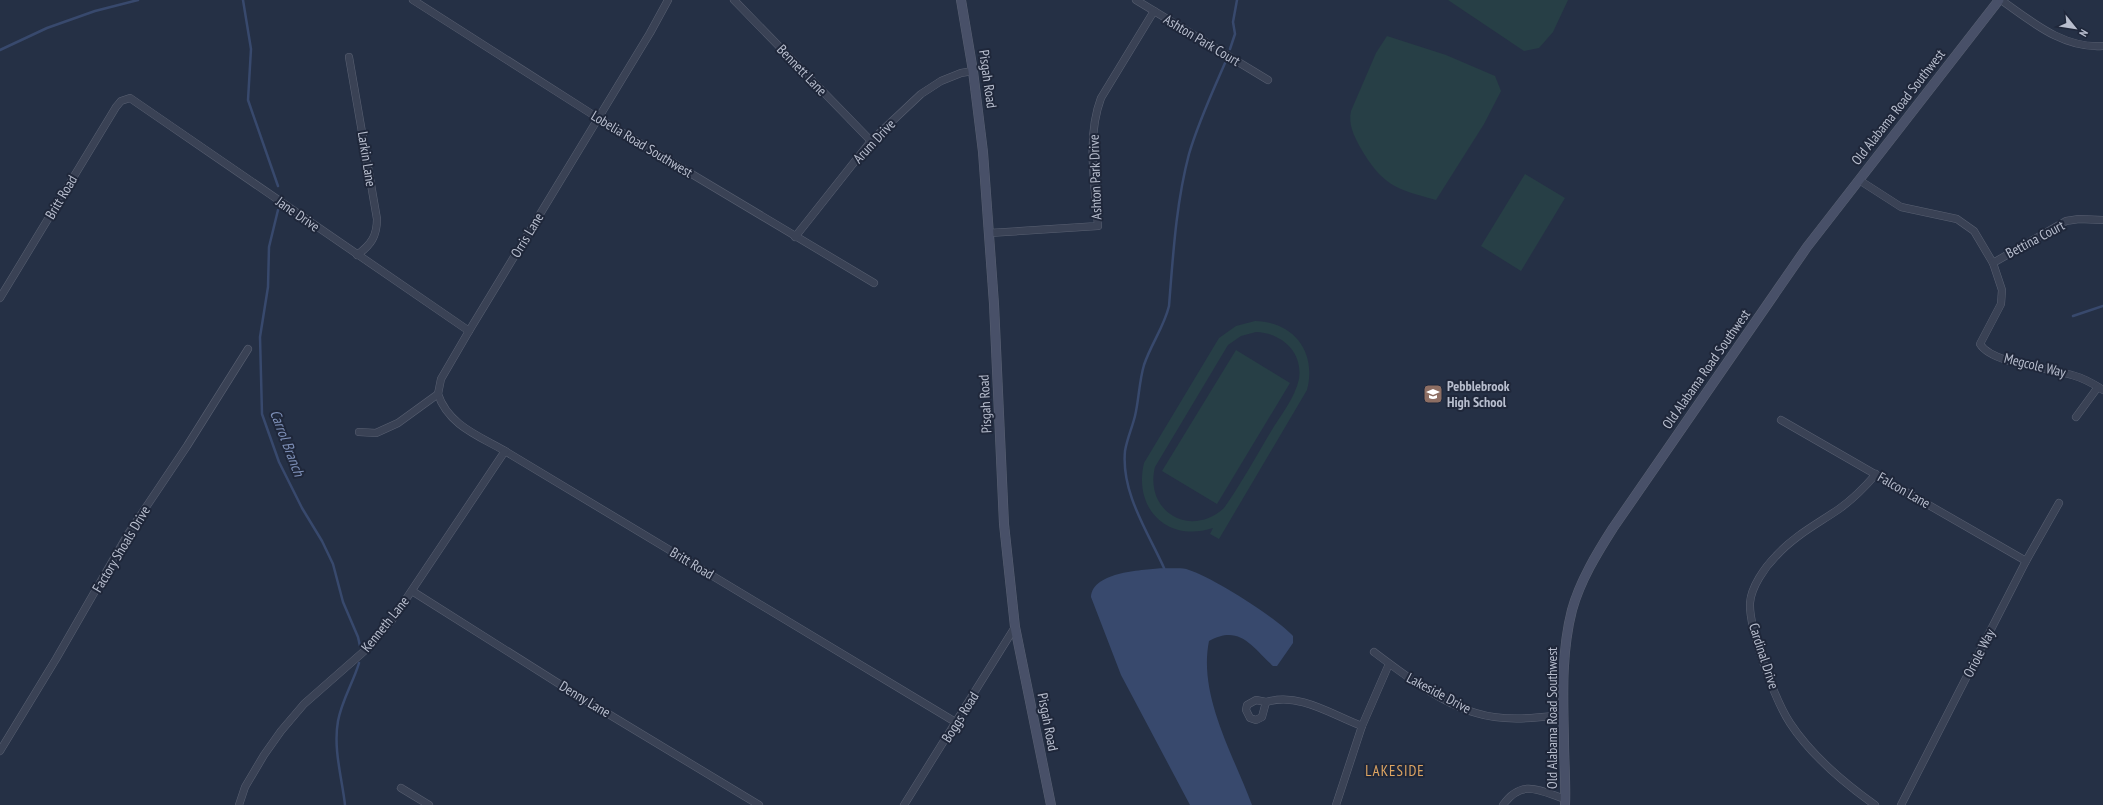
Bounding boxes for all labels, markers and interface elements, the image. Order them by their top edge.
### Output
north arrow [2055,8,2095,48]
street label: Ashton Park Court [1160,10,1244,70]
text: N [2076,27,2091,39]
street label: Bennett Lane [773,41,831,100]
street label: Old Alabama Road Southwest [1847,45,1949,168]
street label: Pisgah Road [975,49,1001,109]
street label: Lobelia Road Southwest [588,107,696,182]
street label: Arum Drive [849,115,899,167]
street label: Larkin Lane [354,130,380,188]
street label: Ashton Park Drive [1085,134,1105,220]
street label: Britt Road [41,172,81,222]
street label: Jane Drive [272,192,324,236]
street label: Orris Lane [507,209,548,261]
street label: Bettina Court [2003,216,2068,262]
street label: Old Alabama Road Southwest [1658,306,1754,432]
street label: Megcole Way [2002,349,2068,382]
street label: Pisgah Road [974,374,996,434]
place label: Pebblebrook High School [1447,377,1510,411]
school or university icon: Pebblebrook High School [1422,383,1444,405]
water label: Carrol Branch [266,407,309,480]
street label: Falcon Lane [1875,468,1934,512]
street label: Factory Shoals Drive [88,502,154,596]
street label: Britt Road [667,543,717,583]
street label: Kenneth Lane [357,592,413,655]
street label: Cardinal Drive [1745,621,1783,691]
street label: Oriole Way [1959,625,1999,680]
street label: Old Alabama Road Southwest [1543,647,1561,789]
street label: Lakeside Drive [1404,669,1474,718]
street label: Denny Lane [556,677,614,721]
street label: Boggs Road [937,688,983,746]
street label: Pisgah Road [1034,691,1062,753]
district label: LAKESIDE [1365,761,1425,780]

